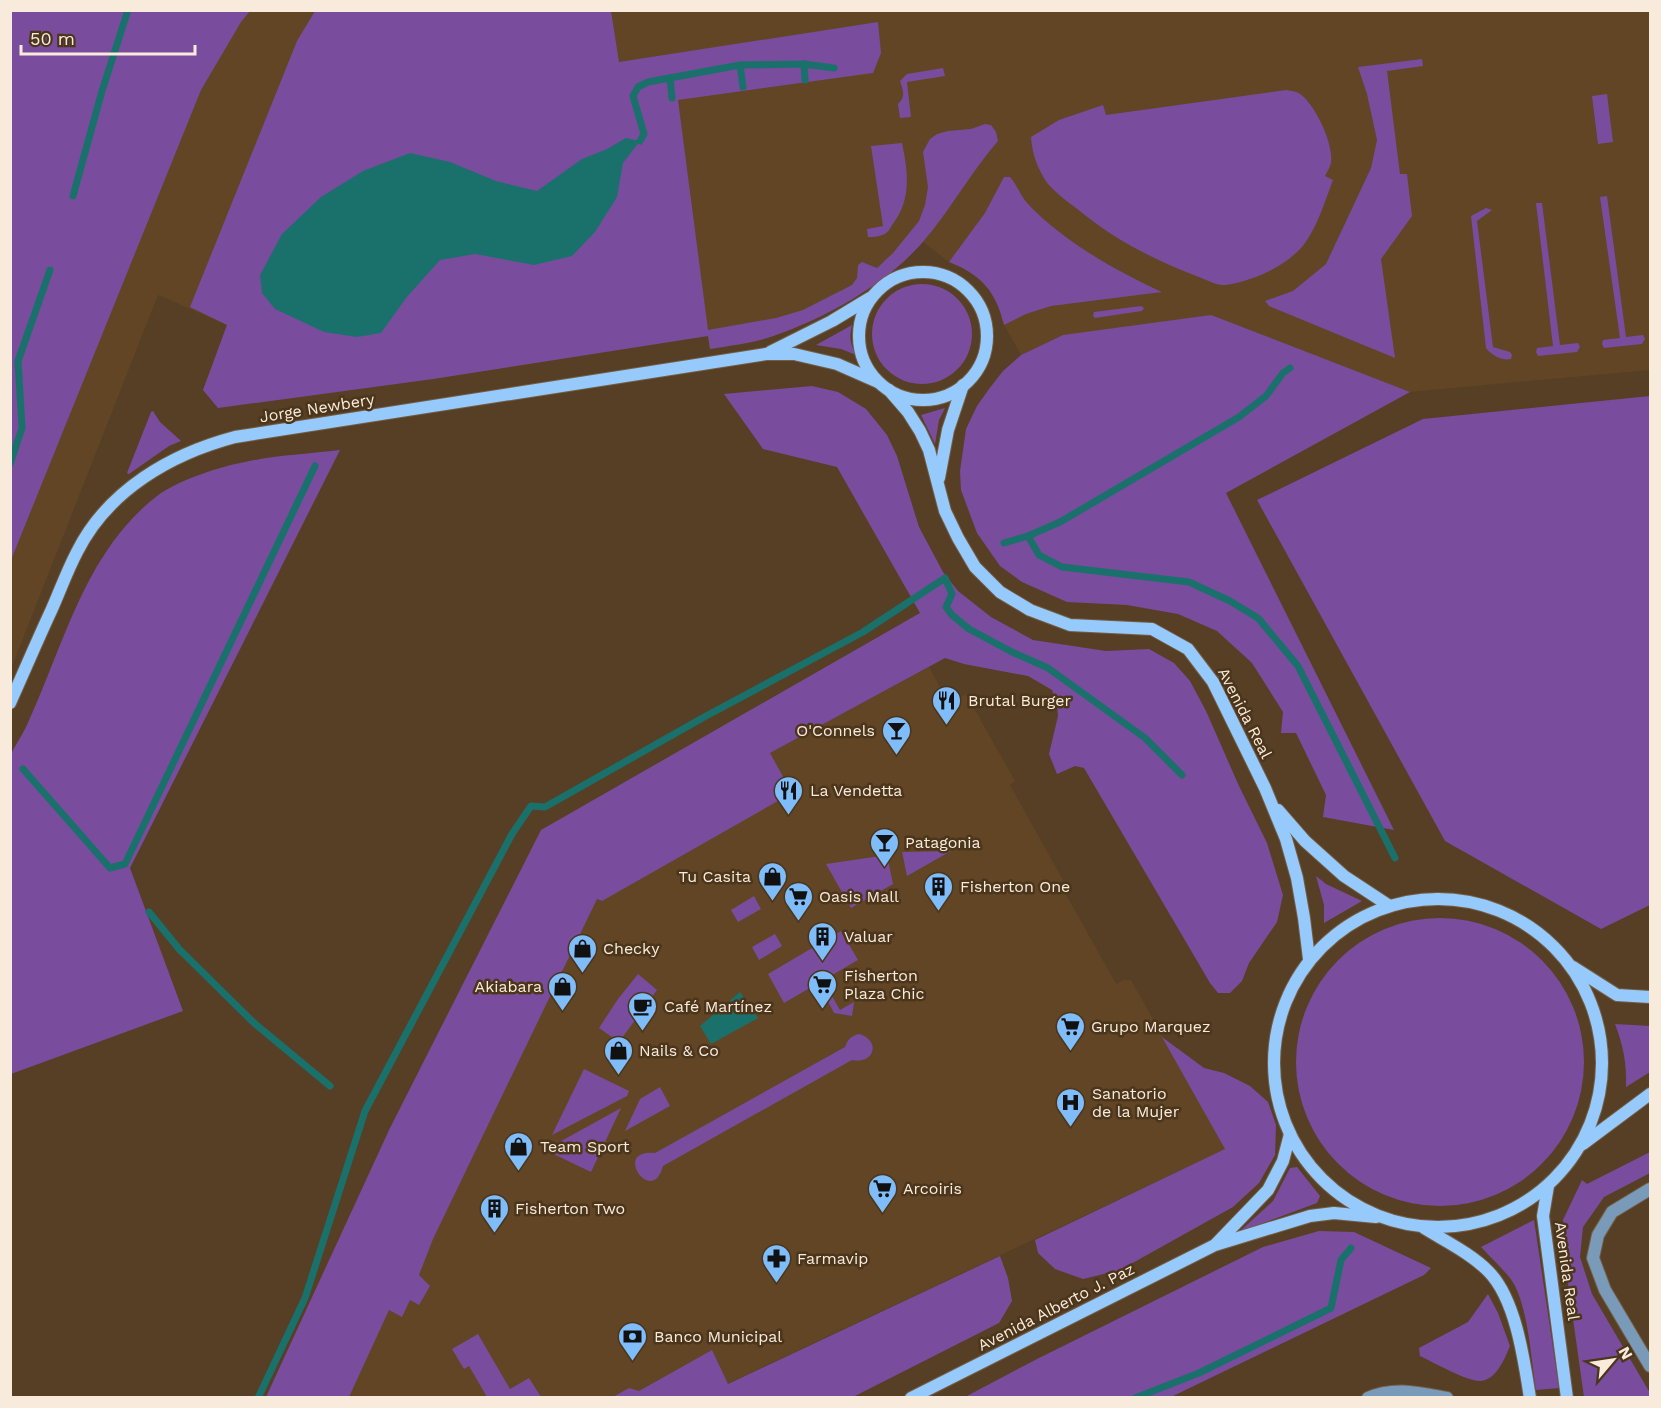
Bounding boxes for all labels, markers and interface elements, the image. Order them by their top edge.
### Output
scale bar [21,18,195,56]
text: 50 m [30,28,75,49]
street label: Jorge Newbery [258,389,376,426]
street label: Avenida Real [1214,664,1276,762]
restaurant icon: Brutal Burger [931,684,963,726]
place label: Brutal Burger [968,691,1072,710]
bar icon: O'Connels [880,714,912,756]
place label: O'Connels [796,721,875,740]
restaurant icon: La Vendetta [773,774,805,816]
place label: La Vendetta [810,781,902,800]
bar icon: Patagonia [868,826,900,868]
place label: Patagonia [905,833,981,852]
shop icon: Tu Casita [756,860,788,902]
place label: Tu Casita [679,867,751,886]
building icon: Fisherton One [923,870,955,912]
place label: Fisherton One [960,877,1070,896]
supermarket icon: Oasis Mall [782,880,814,922]
place label: Oasis Mall [819,887,899,906]
building icon: Valuar [807,920,839,962]
place label: Valuar [844,927,893,946]
shop icon: Checky [566,932,598,974]
place label: Checky [603,939,660,958]
place label: Fisherton Plaza Chic [844,966,925,1003]
supermarket icon: Fisherton Plaza Chic [807,968,839,1010]
shop icon: Akiabara [547,970,579,1012]
place label: Akiabara [475,977,542,996]
cafe icon: Café Martínez [627,990,659,1032]
place label: Café Martínez [664,997,772,1016]
supermarket icon: Grupo Marquez [1054,1010,1086,1052]
place label: Grupo Marquez [1091,1017,1211,1036]
shop icon: Nails & Co [602,1034,634,1076]
place label: Nails & Co [639,1041,719,1060]
place label: Sanatorio de la Mujer [1092,1084,1180,1121]
hospital icon: Sanatorio de la Mujer [1055,1086,1087,1128]
shop icon: Team Sport [503,1130,535,1172]
place label: Team Sport [540,1137,630,1156]
supermarket icon: Arcoiris [866,1172,898,1214]
place label: Arcoiris [903,1179,962,1198]
building icon: Fisherton Two [478,1192,510,1234]
place label: Fisherton Two [515,1199,625,1218]
street label: Avenida Real [1551,1220,1583,1322]
pharmacy icon: Farmavip [760,1242,792,1284]
place label: Farmavip [797,1249,868,1268]
street label: Avenida Alberto J. Paz [975,1259,1137,1355]
bank icon: Banco Municipal [617,1320,649,1362]
place label: Banco Municipal [654,1327,782,1346]
north arrow [1583,1330,1643,1390]
text: N [1614,1343,1637,1363]

